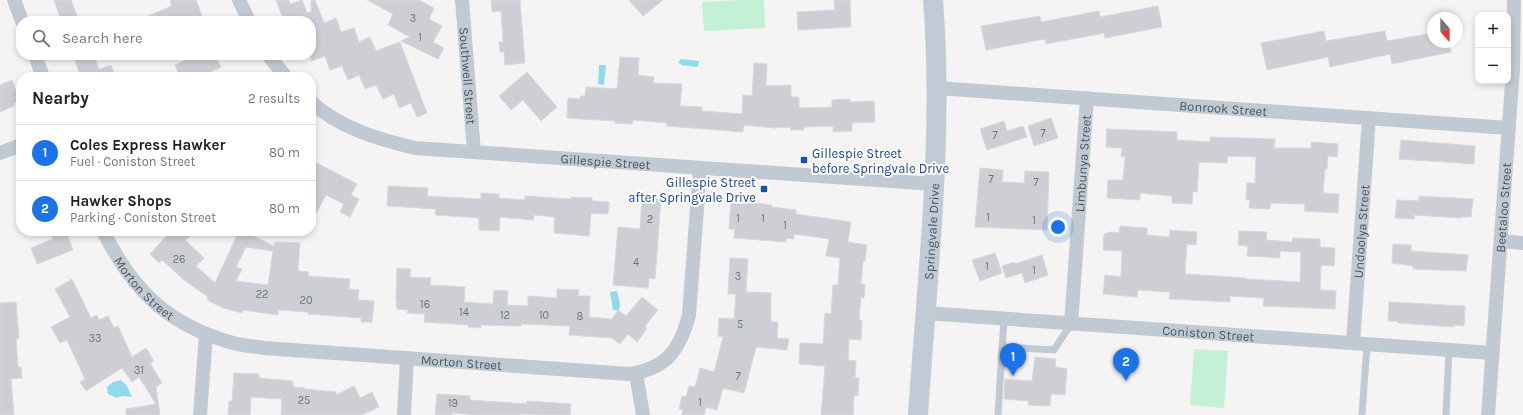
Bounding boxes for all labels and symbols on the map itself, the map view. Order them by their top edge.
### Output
house number: 3 [410,12,416,25]
north arrow [1427,12,1463,48]
street label: Southwell Street [457,26,479,125]
house number: 1 [418,31,422,44]
street label: Bonrook Street [1179,97,1268,119]
street label: Limbunya Street [1071,114,1093,213]
house number: 7 [1040,127,1046,140]
house number: 7 [992,129,998,142]
place label: Gillespie Street before Springvale Drive [812,146,949,176]
street label: Gillespie Street [560,151,651,172]
marker: Gillespie Street before Springvale Drive [799,155,809,165]
street label: Beetaloo Street [1492,162,1514,253]
house number: 7 [988,173,994,186]
place label: Gillespie Street after Springvale Drive [628,175,756,205]
house number: 7 [1033,176,1039,189]
street label: Springvale Drive [921,182,942,280]
marker: Gillespie Street after Springvale Drive [759,184,769,194]
street label: Undoolya Street [1350,184,1372,279]
house number: 1 [986,211,990,224]
house number: 1 [736,212,740,225]
house number: 1 [761,212,765,225]
house number: 2 [647,213,653,226]
house number: 1 [1032,214,1036,227]
your location [1048,217,1068,237]
house number: 1 [783,219,787,232]
house number: 26 [173,253,185,266]
street label: Morton Street [111,254,177,323]
house number: 4 [633,256,639,269]
house number: 1 [985,260,989,273]
house number: 1 [1032,264,1036,277]
house number: 3 [735,270,741,283]
house number: 22 [256,288,268,301]
house number: 20 [300,294,312,307]
house number: 16 [420,298,430,311]
house number: 14 [459,306,469,319]
house number: 12 [500,309,510,322]
house number: 10 [539,309,549,322]
house number: 8 [577,310,584,323]
house number: 5 [737,318,743,331]
street label: Coniston Street [1162,322,1255,344]
house number: 33 [89,332,102,345]
pin: 1 [1000,343,1026,376]
pin: 2 [1113,348,1139,381]
street label: Morton Street [420,352,503,372]
house number: 31 [134,364,144,377]
house number: 7 [735,370,741,383]
house number: 25 [298,394,310,407]
house number: 1 [698,396,702,409]
house number: 19 [448,397,458,410]

